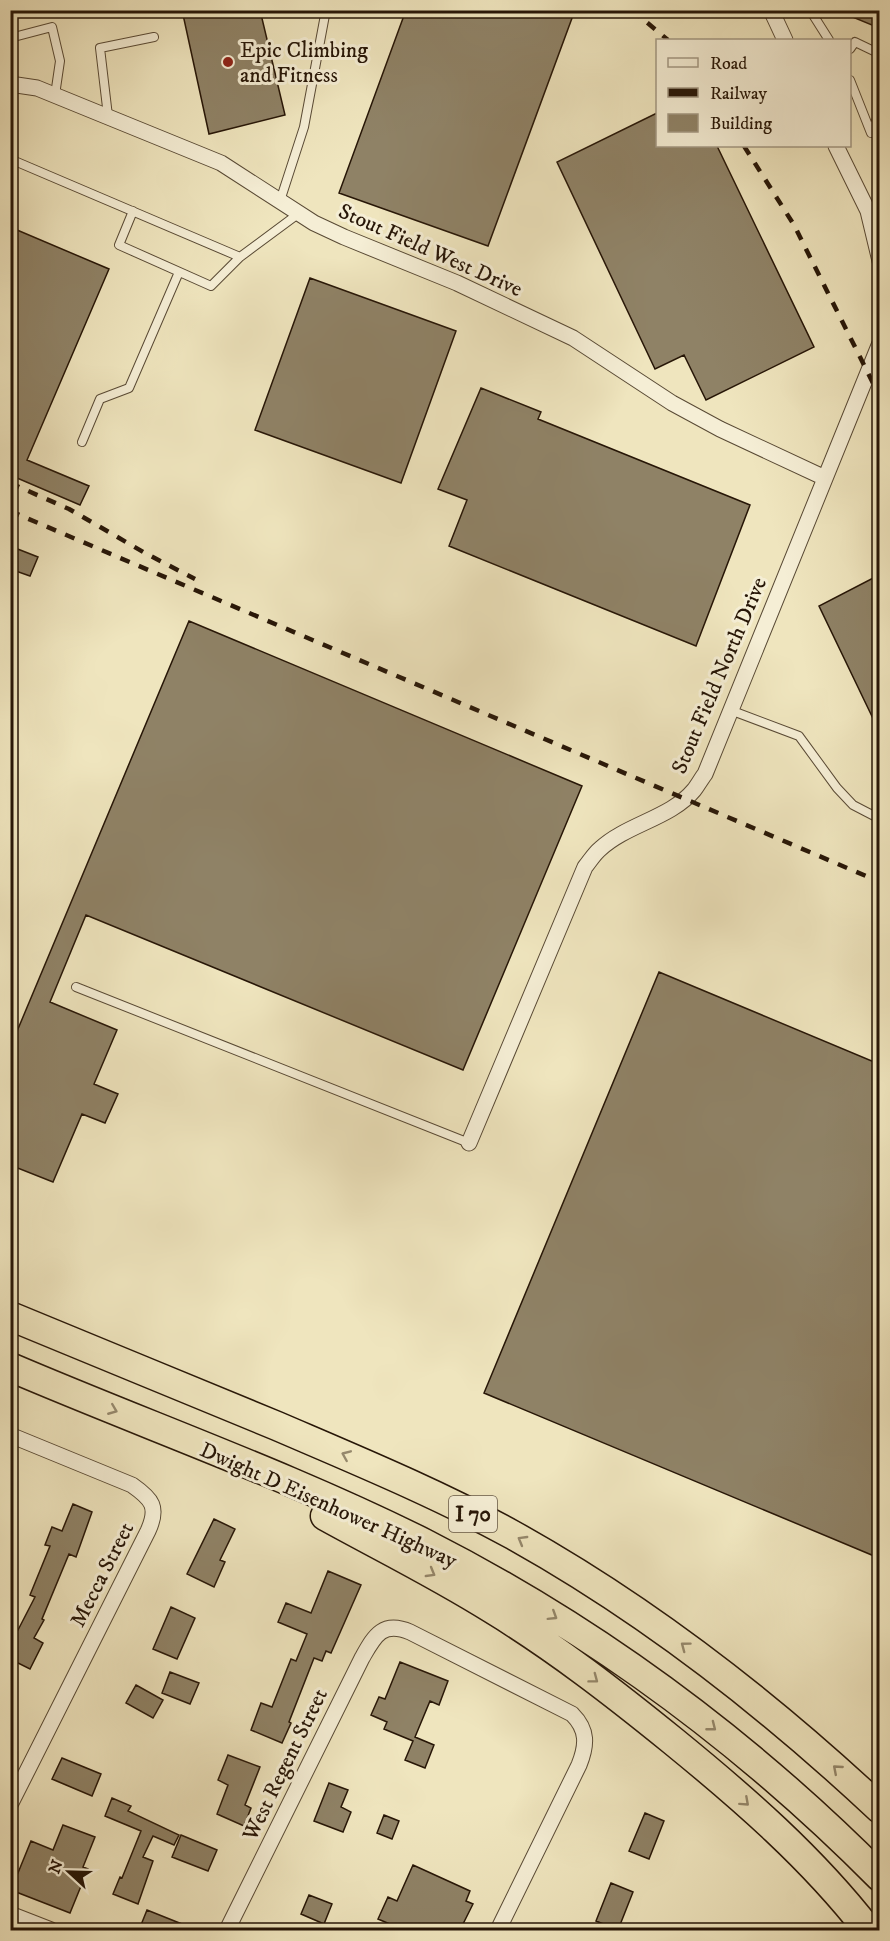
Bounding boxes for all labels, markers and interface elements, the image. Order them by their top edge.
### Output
place label: Epic Climbing and Fitness [240,37,368,89]
legend [656,39,851,147]
text: Road [710,53,747,75]
marker: Epic Climbing and Fitness [221,55,235,69]
text: Railway [710,83,768,105]
text: Building [710,113,772,135]
street label: Stout Field West Drive [334,198,527,303]
street label: Stout Field North Drive [666,573,773,778]
one-way arrow [107,1403,118,1415]
street label: Dwight D Eisenhower Highway [196,1436,462,1575]
one-way arrow [342,1451,353,1463]
road number: I 70 [449,1496,497,1532]
street label: Mecca Street [64,1518,140,1632]
one-way arrow [518,1536,528,1548]
one-way arrow [425,1565,435,1577]
one-way arrow [547,1608,557,1620]
one-way arrow [681,1642,692,1653]
one-way arrow [587,1672,598,1683]
street label: West Regent Street [236,1684,334,1846]
one-way arrow [706,1720,717,1731]
one-way arrow [833,1765,843,1776]
one-way arrow [738,1795,749,1806]
north arrow [39,1842,99,1902]
text: N [44,1857,68,1877]

